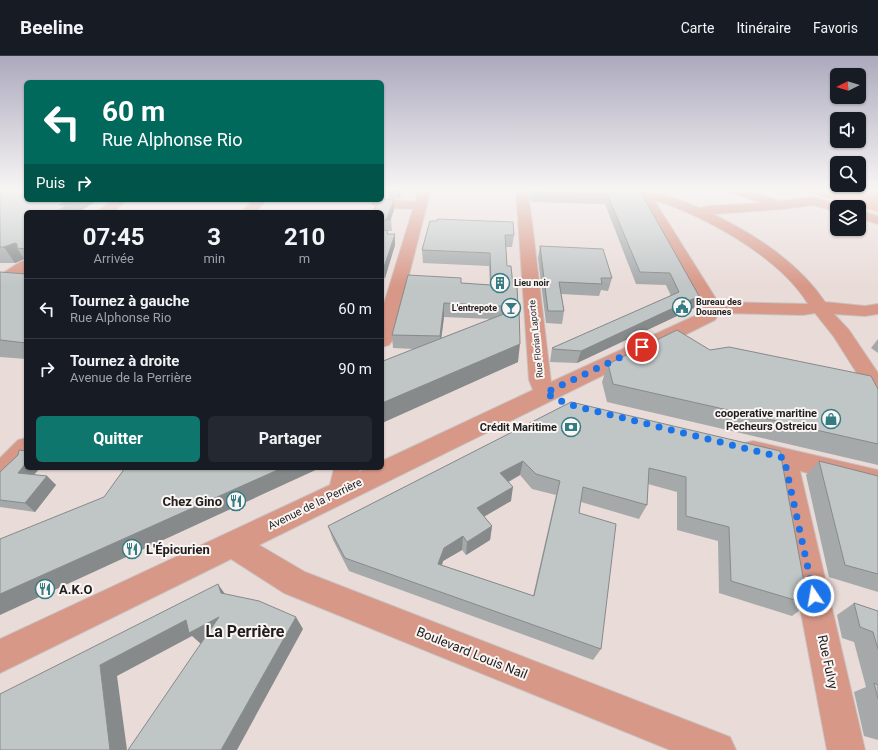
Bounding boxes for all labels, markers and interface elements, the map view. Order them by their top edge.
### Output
text: Beeline [20,16,84,39]
text: Carte [681,20,714,36]
text: Itinéraire [736,20,791,36]
text: Favoris [813,20,858,36]
north arrow [830,68,866,104]
map controls [830,68,866,236]
text: 60 m [102,95,165,128]
icon: left [36,96,88,148]
button: sound [830,112,866,148]
text: Rue Alphonse Rio [102,129,242,150]
button: search [830,156,866,192]
icon: right [73,172,95,194]
text: Puis [36,174,65,192]
button: layers [830,200,866,236]
text: 07:45 [83,223,145,251]
text: 3 [207,223,221,251]
text: 210 [284,223,325,251]
text: Arrivée [93,251,134,266]
text: min [203,251,225,266]
text: m [299,251,310,266]
building icon: Lieu noir [489,272,511,294]
place label: Lieu noir [514,278,550,288]
text: Tournez à gauche [70,292,189,310]
public building icon: Bureau des Douanes [671,296,693,318]
bar icon: L'entrepote [500,297,522,319]
place label: Bureau des Douanes [696,297,742,317]
icon: left [36,298,58,320]
street label: Rue Florian Laporte [527,299,545,378]
text: 60 m [338,300,372,318]
place label: L'entrepote [452,303,497,313]
text: Rue Alphonse Rio [70,310,171,325]
pin [625,330,659,364]
icon: arrive [631,336,653,358]
text: Tournez à droite [70,352,179,370]
icon: right [36,358,58,380]
text: 90 m [338,360,372,378]
text: Avenue de la Perrière [70,370,192,385]
place label: cooperative maritine Pecheurs Ostreicu [715,407,817,433]
shop icon: cooperative maritine Pecheurs Ostreicu [820,408,842,430]
button: Quitter [36,416,200,462]
button: Partager [208,416,372,462]
bank icon: Crédit Maritime [560,416,582,438]
place label: Crédit Maritime [480,421,557,434]
street label: Avenue de la Perrière [266,476,364,532]
restaurant icon: Chez Gino [225,490,247,512]
place label: Chez Gino [162,494,222,509]
restaurant icon: L'Épicurien [121,538,143,560]
place label: L'Épicurien [146,542,210,557]
position arrow [793,575,835,617]
restaurant icon: A.K.O [34,578,56,600]
place label: A.K.O [59,582,93,597]
district label: La Perrière [206,622,285,641]
street label: Boulevard Louis Nail [414,624,530,682]
street label: Rue Fulvy [815,633,841,691]

